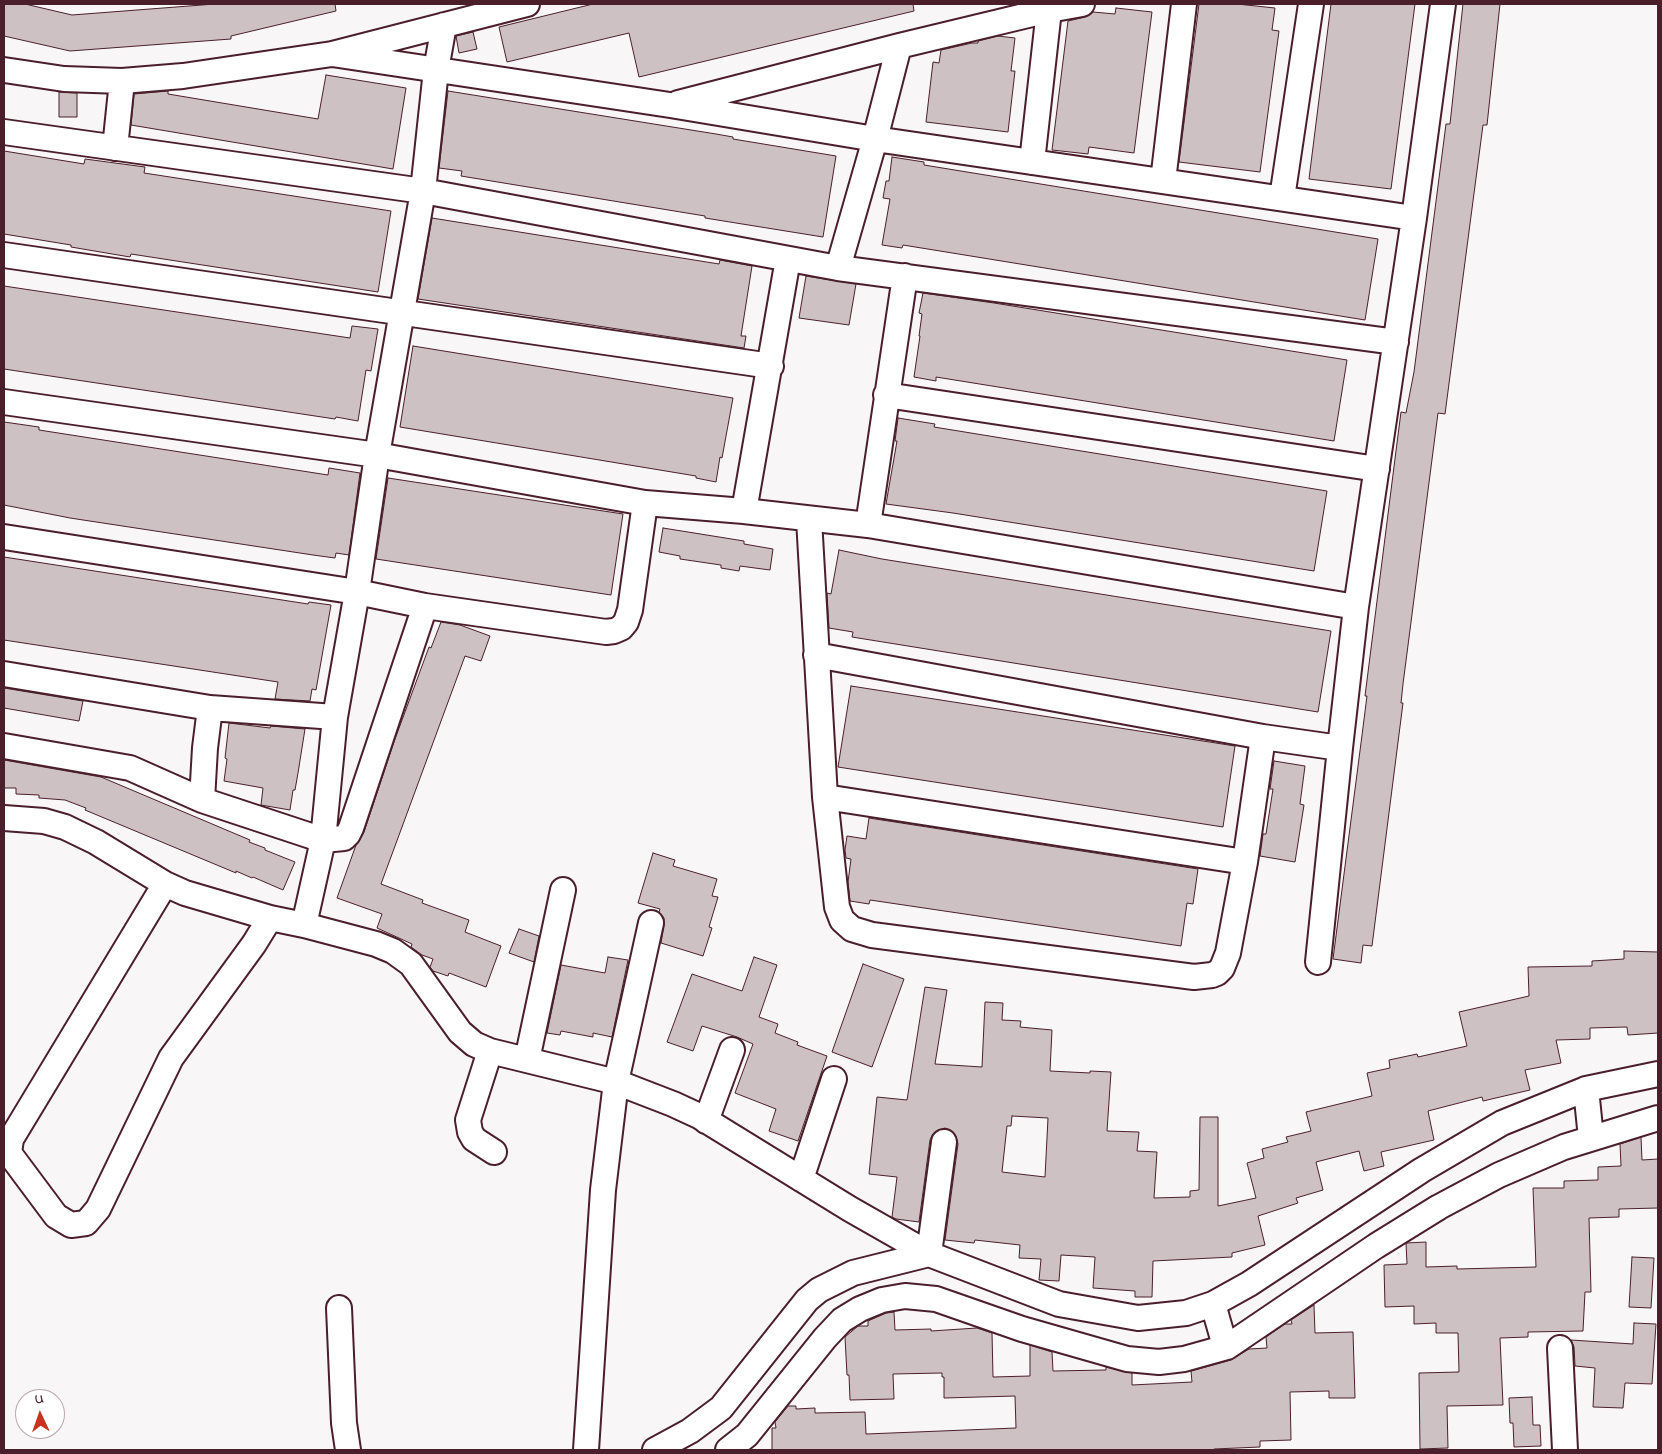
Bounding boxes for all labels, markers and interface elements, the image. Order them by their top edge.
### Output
north arrow [15,1389,65,1439]
text: U [34,1389,44,1410]

